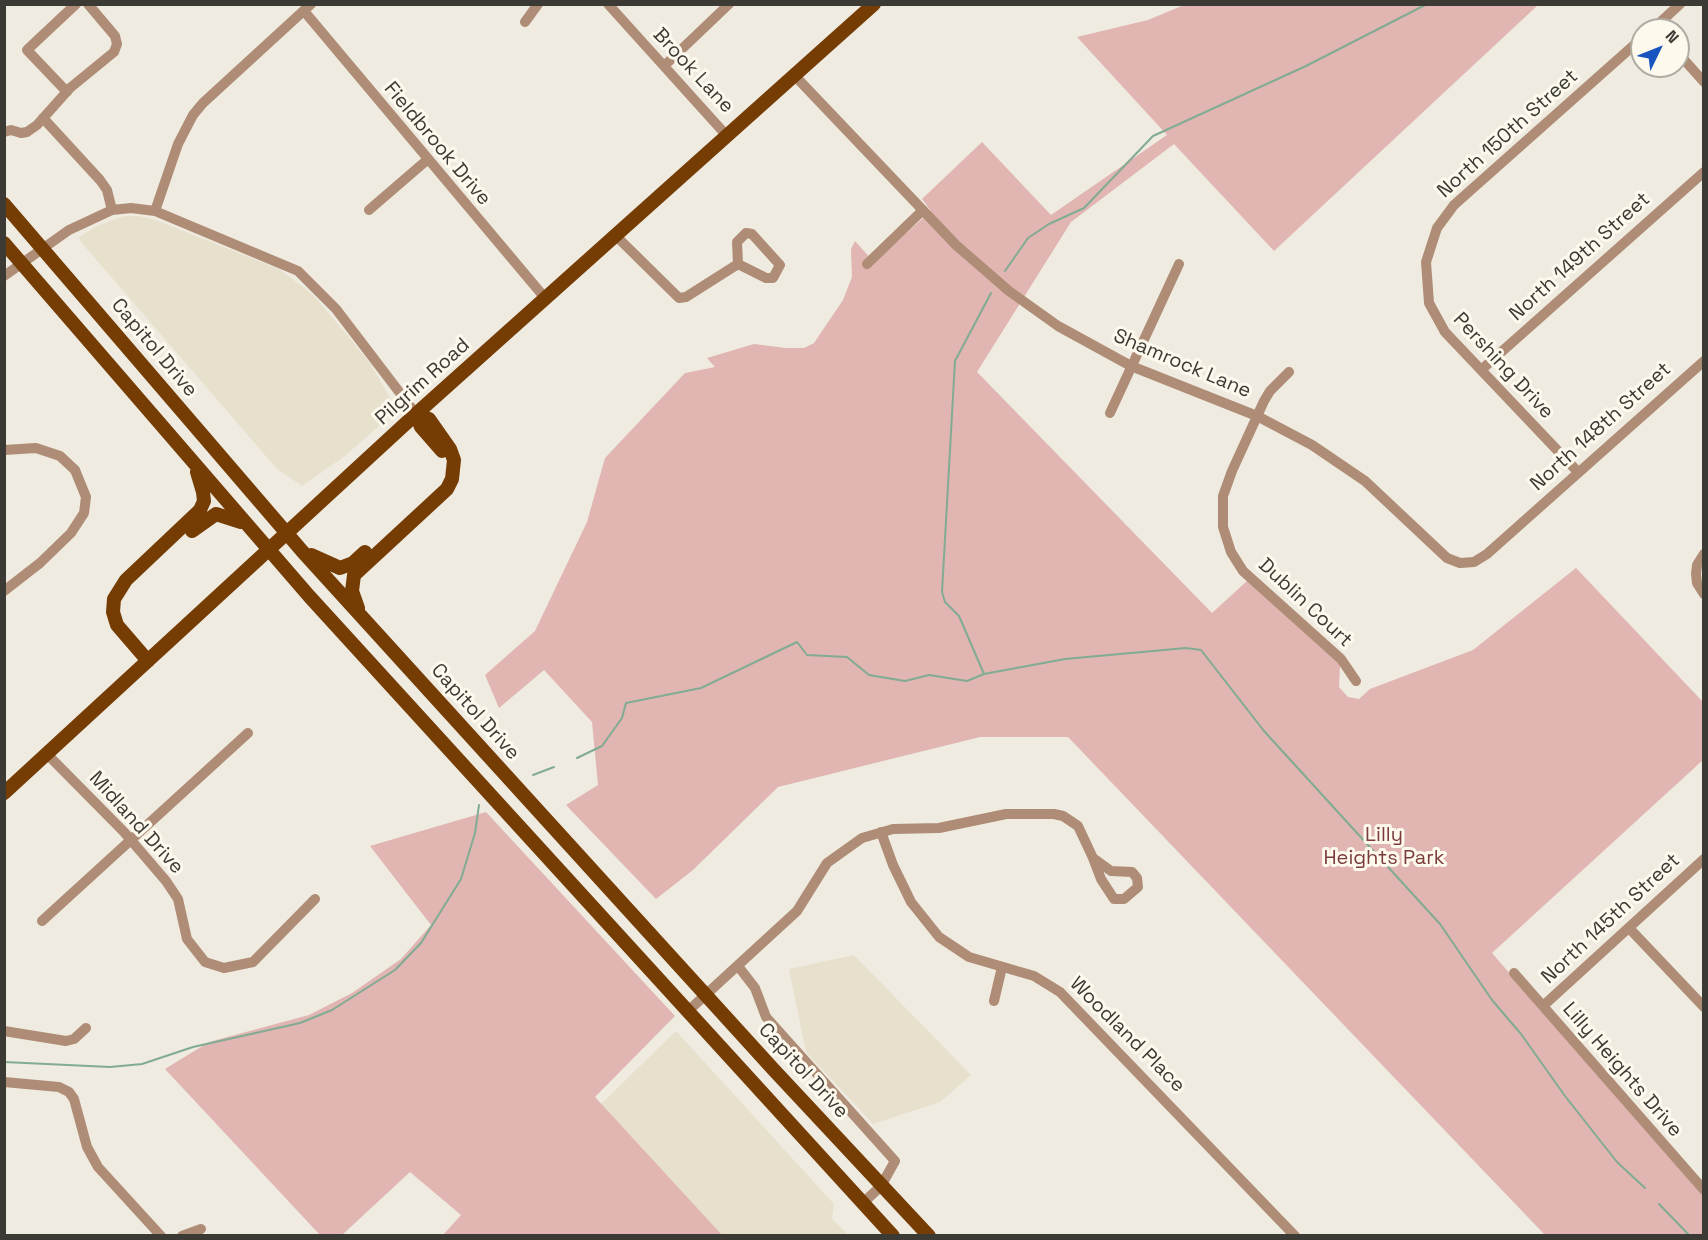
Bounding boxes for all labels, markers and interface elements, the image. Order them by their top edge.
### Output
north arrow [1630,18,1690,78]
street label: Brook Lane [648,23,738,119]
text: N [1661,26,1683,48]
street label: North 150th Street [1433,65,1583,203]
street label: Fieldbrook Drive [378,77,496,211]
street label: North 149th Street [1505,188,1655,326]
street label: Capitol Drive [106,294,202,402]
street label: Pershing Drive [1448,308,1558,424]
street label: Shamrock Lane [1110,324,1254,404]
street label: Pilgrim Road [371,333,475,431]
street label: North 148th Street [1526,358,1676,496]
street label: Dublin Court [1253,553,1357,653]
street label: Capitol Drive [426,659,524,765]
street label: Midland Drive [84,767,188,879]
park label: Lilly Heights Park [1323,824,1445,871]
street label: North 145th Street [1537,849,1685,989]
street label: Woodland Place [1064,972,1190,1098]
street label: Lilly Heights Drive [1557,998,1687,1142]
street label: Capitol Drive [753,1018,853,1124]

